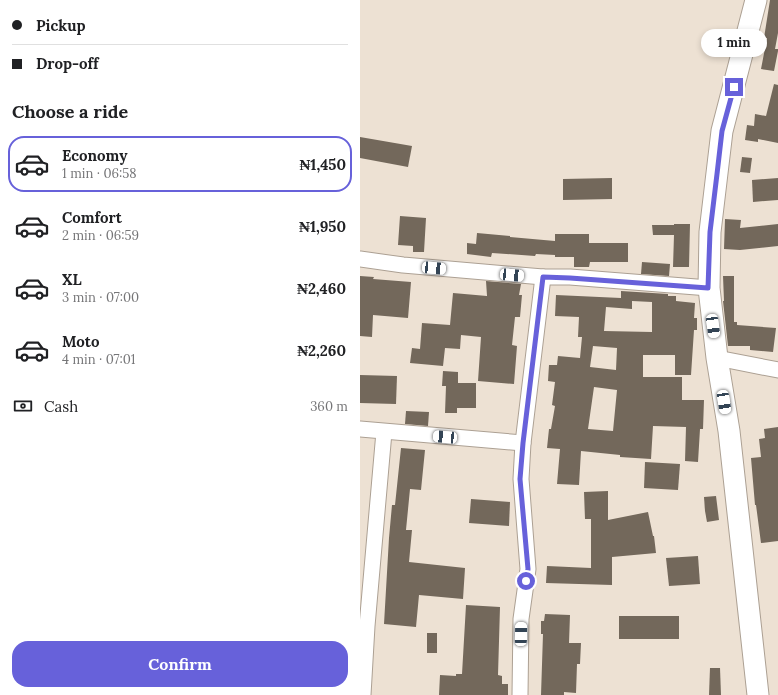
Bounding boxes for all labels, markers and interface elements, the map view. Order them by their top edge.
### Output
text: Pickup [36,16,85,35]
callout: 1 min [701,29,767,57]
text: 1 min [717,34,751,51]
text: Drop-off [36,54,98,73]
route end [725,78,743,96]
text: Choose a ride [12,100,128,123]
icon: car [14,146,50,182]
text: Economy [62,146,127,165]
text: ₦1,450 [299,155,346,174]
text: 1 min · 06:58 [62,165,137,182]
icon: car [14,208,50,244]
text: Comfort [62,208,122,227]
text: ₦1,950 [299,217,346,236]
text: 2 min · 06:59 [62,227,139,244]
car [422,261,446,275]
car [500,268,524,282]
icon: car [14,270,50,306]
text: XL [62,270,82,289]
text: ₦2,460 [297,279,346,298]
text: 3 min · 07:00 [62,289,139,306]
car [705,313,721,339]
icon: car [14,332,50,368]
text: Moto [62,332,99,351]
text: ₦2,260 [297,341,346,360]
text: 4 min · 07:01 [62,351,136,368]
car [716,389,732,415]
icon: cash [12,395,34,417]
text: Cash [44,397,78,416]
text: 360 m [310,398,348,415]
car [433,430,457,444]
route start [517,572,535,590]
car [515,622,527,646]
button: Confirm [12,641,348,687]

